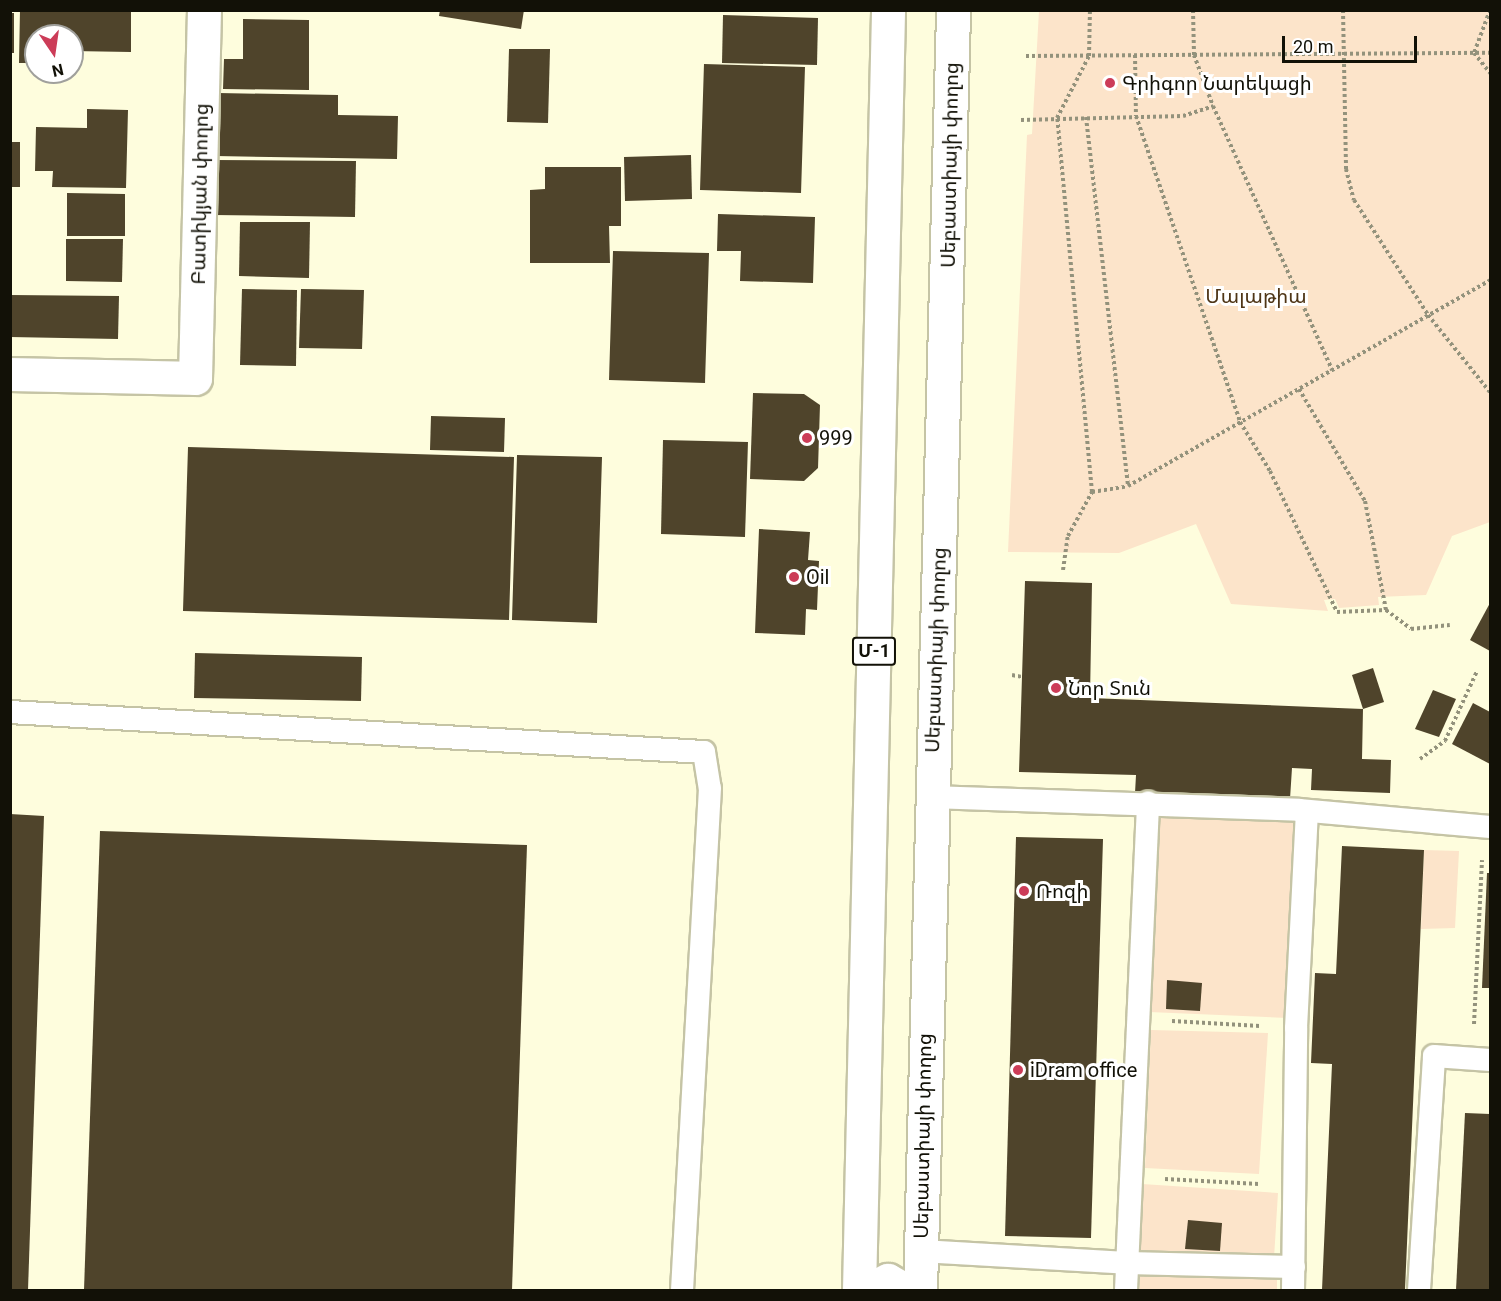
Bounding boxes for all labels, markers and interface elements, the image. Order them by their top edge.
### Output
north arrow [24,24,84,84]
scale bar [1285,24,1420,62]
text: 20 m [1293,36,1333,57]
text: N [50,60,65,81]
street label: Սեբաստիայի փողոց [936,62,964,268]
place label: Գրիգոր Նարեկացի [1122,71,1312,95]
marker: Գրիգոր Նարեկացի [1103,76,1117,90]
street label: Բատիկյան փողոց [186,103,214,285]
park label: Մալաթիա [1205,284,1307,308]
place label: 999 [819,426,853,450]
marker: 999 [800,431,814,445]
street label: Սեբաստիայի փողոց [920,547,952,753]
place label: Oil [806,565,829,589]
marker: Oil [787,570,801,584]
road number: Մ-1 [852,636,896,666]
place label: Նոր Տուն [1068,676,1151,700]
marker: Նոր Տուն [1049,681,1063,695]
place label: Ռոզի [1036,879,1088,903]
marker: Ռոզի [1017,884,1031,898]
street label: Սեբաստիայի փողոց [909,1033,937,1239]
place label: iDram office [1030,1058,1137,1082]
marker: iDram office [1011,1063,1025,1077]

